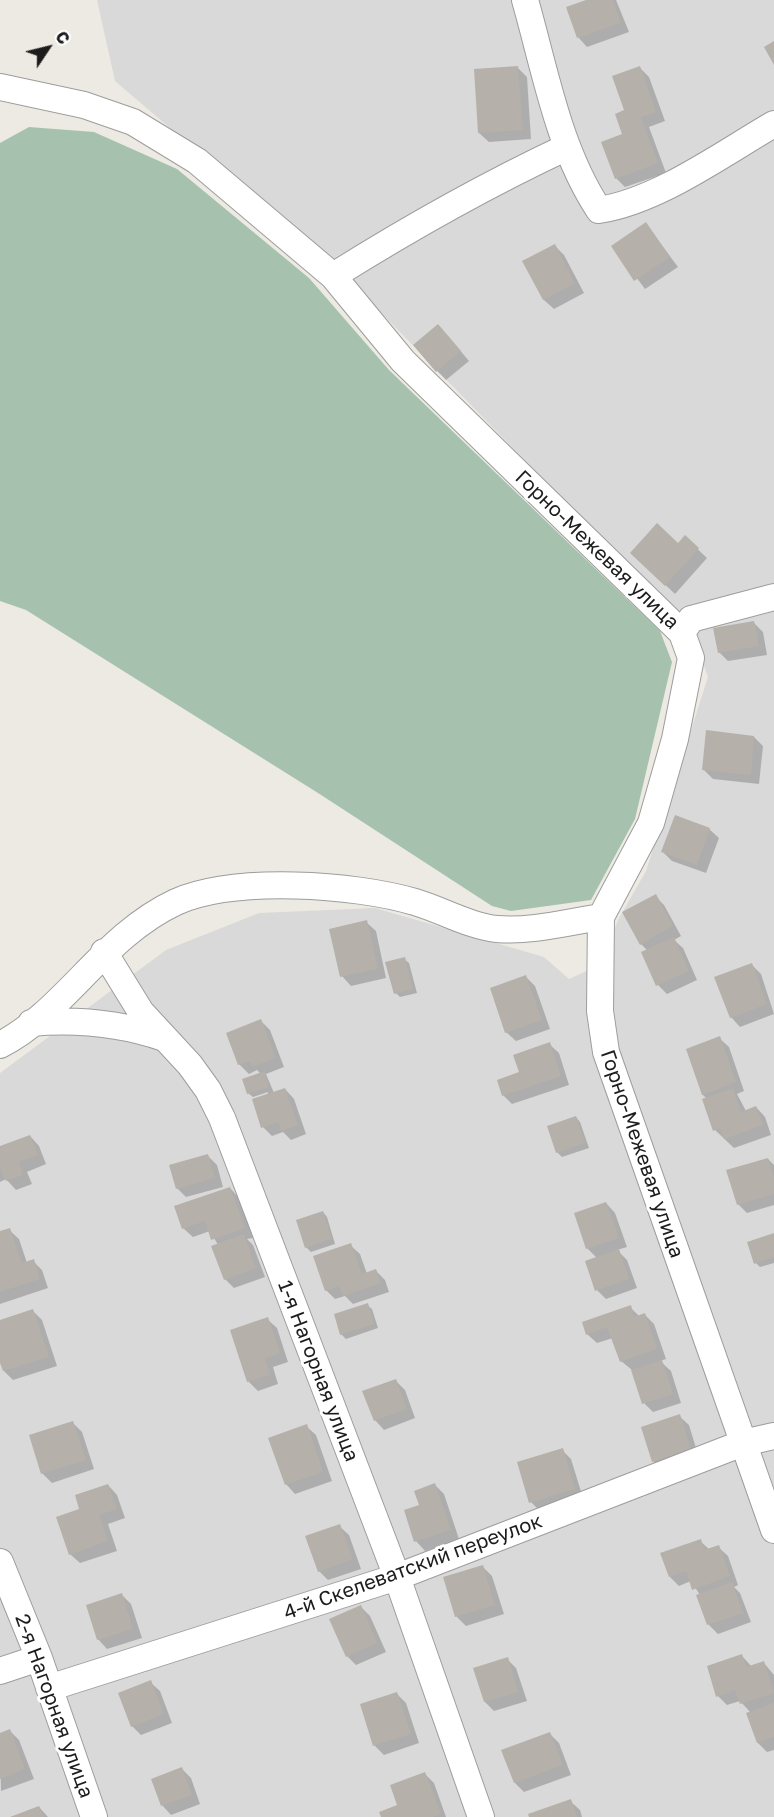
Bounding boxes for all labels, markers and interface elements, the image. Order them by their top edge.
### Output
north arrow [18,18,78,78]
text: С [51,27,74,48]
street label: Горно-Межевая улица [510,466,684,634]
street label: Горно-Межевая улица [595,1047,689,1261]
street label: 1-я Нагорная улица [272,1277,364,1465]
street label: 4-й Скелеватский переулок [280,1509,546,1625]
street label: 2-я Нагорная улица [10,1611,98,1801]

